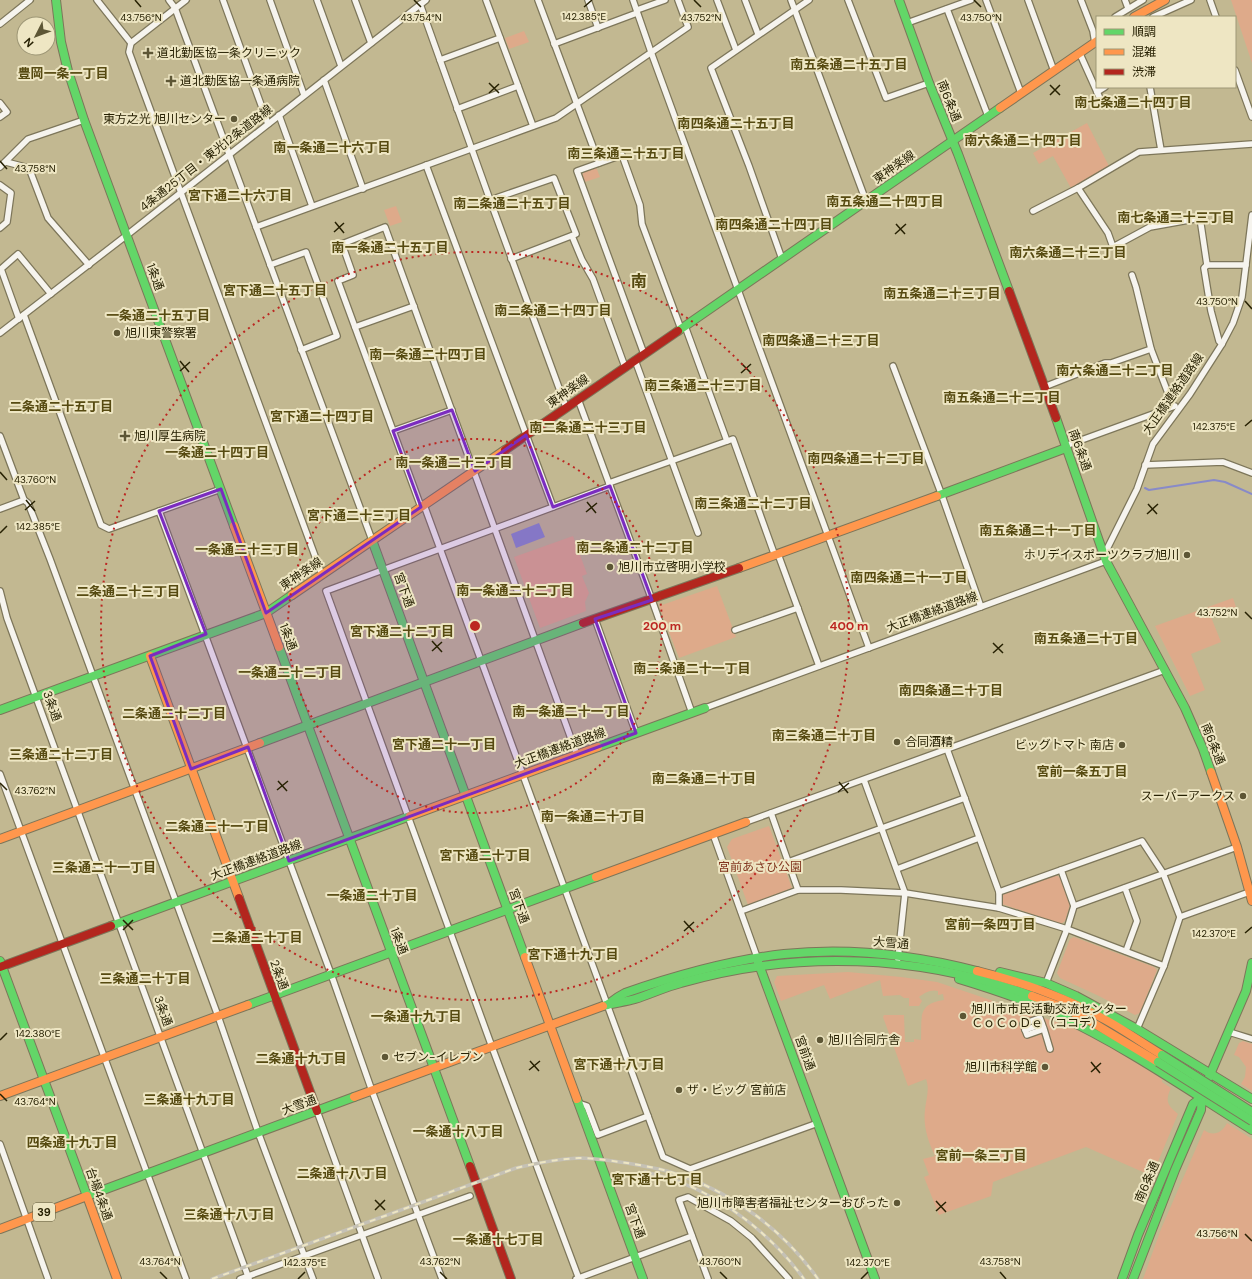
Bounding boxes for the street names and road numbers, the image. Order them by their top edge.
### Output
street label: 南6条通 [933,78,965,124]
street label: 4条通25丁目・東光12条道路線 [136,101,276,215]
street label: 東神楽線 [870,147,918,187]
street label: 1条通 [143,261,167,293]
street label: 大正橋連絡道路線 [1139,350,1207,438]
street label: 東神楽線 [544,371,592,411]
street label: 南6条通 [1065,427,1095,473]
street label: 東神楽線 [277,554,325,594]
street label: 宮下通 [390,570,418,610]
street label: 大正橋連絡道路線 [884,588,980,636]
street label: 1条通 [276,621,300,653]
street label: 3条通 [39,689,65,723]
street label: 南6条通 [1197,721,1229,767]
street label: 大正橋連絡道路線 [512,724,608,772]
street label: 大正橋連絡道路線 [208,836,304,884]
street label: 宮下通 [505,886,533,926]
street label: 1条通 [387,925,411,957]
street label: 大雪通 [872,933,910,953]
street label: 2条通 [266,958,292,992]
street label: 3条通 [150,994,176,1028]
street label: 宮前通 [791,1033,819,1073]
street label: 大雪通 [279,1091,319,1119]
street label: 南6条通 [1131,1159,1163,1205]
street label: 台場4条通 [82,1165,116,1223]
street label: 宮下通 [621,1201,649,1241]
road number: 39 [33,1203,55,1221]

